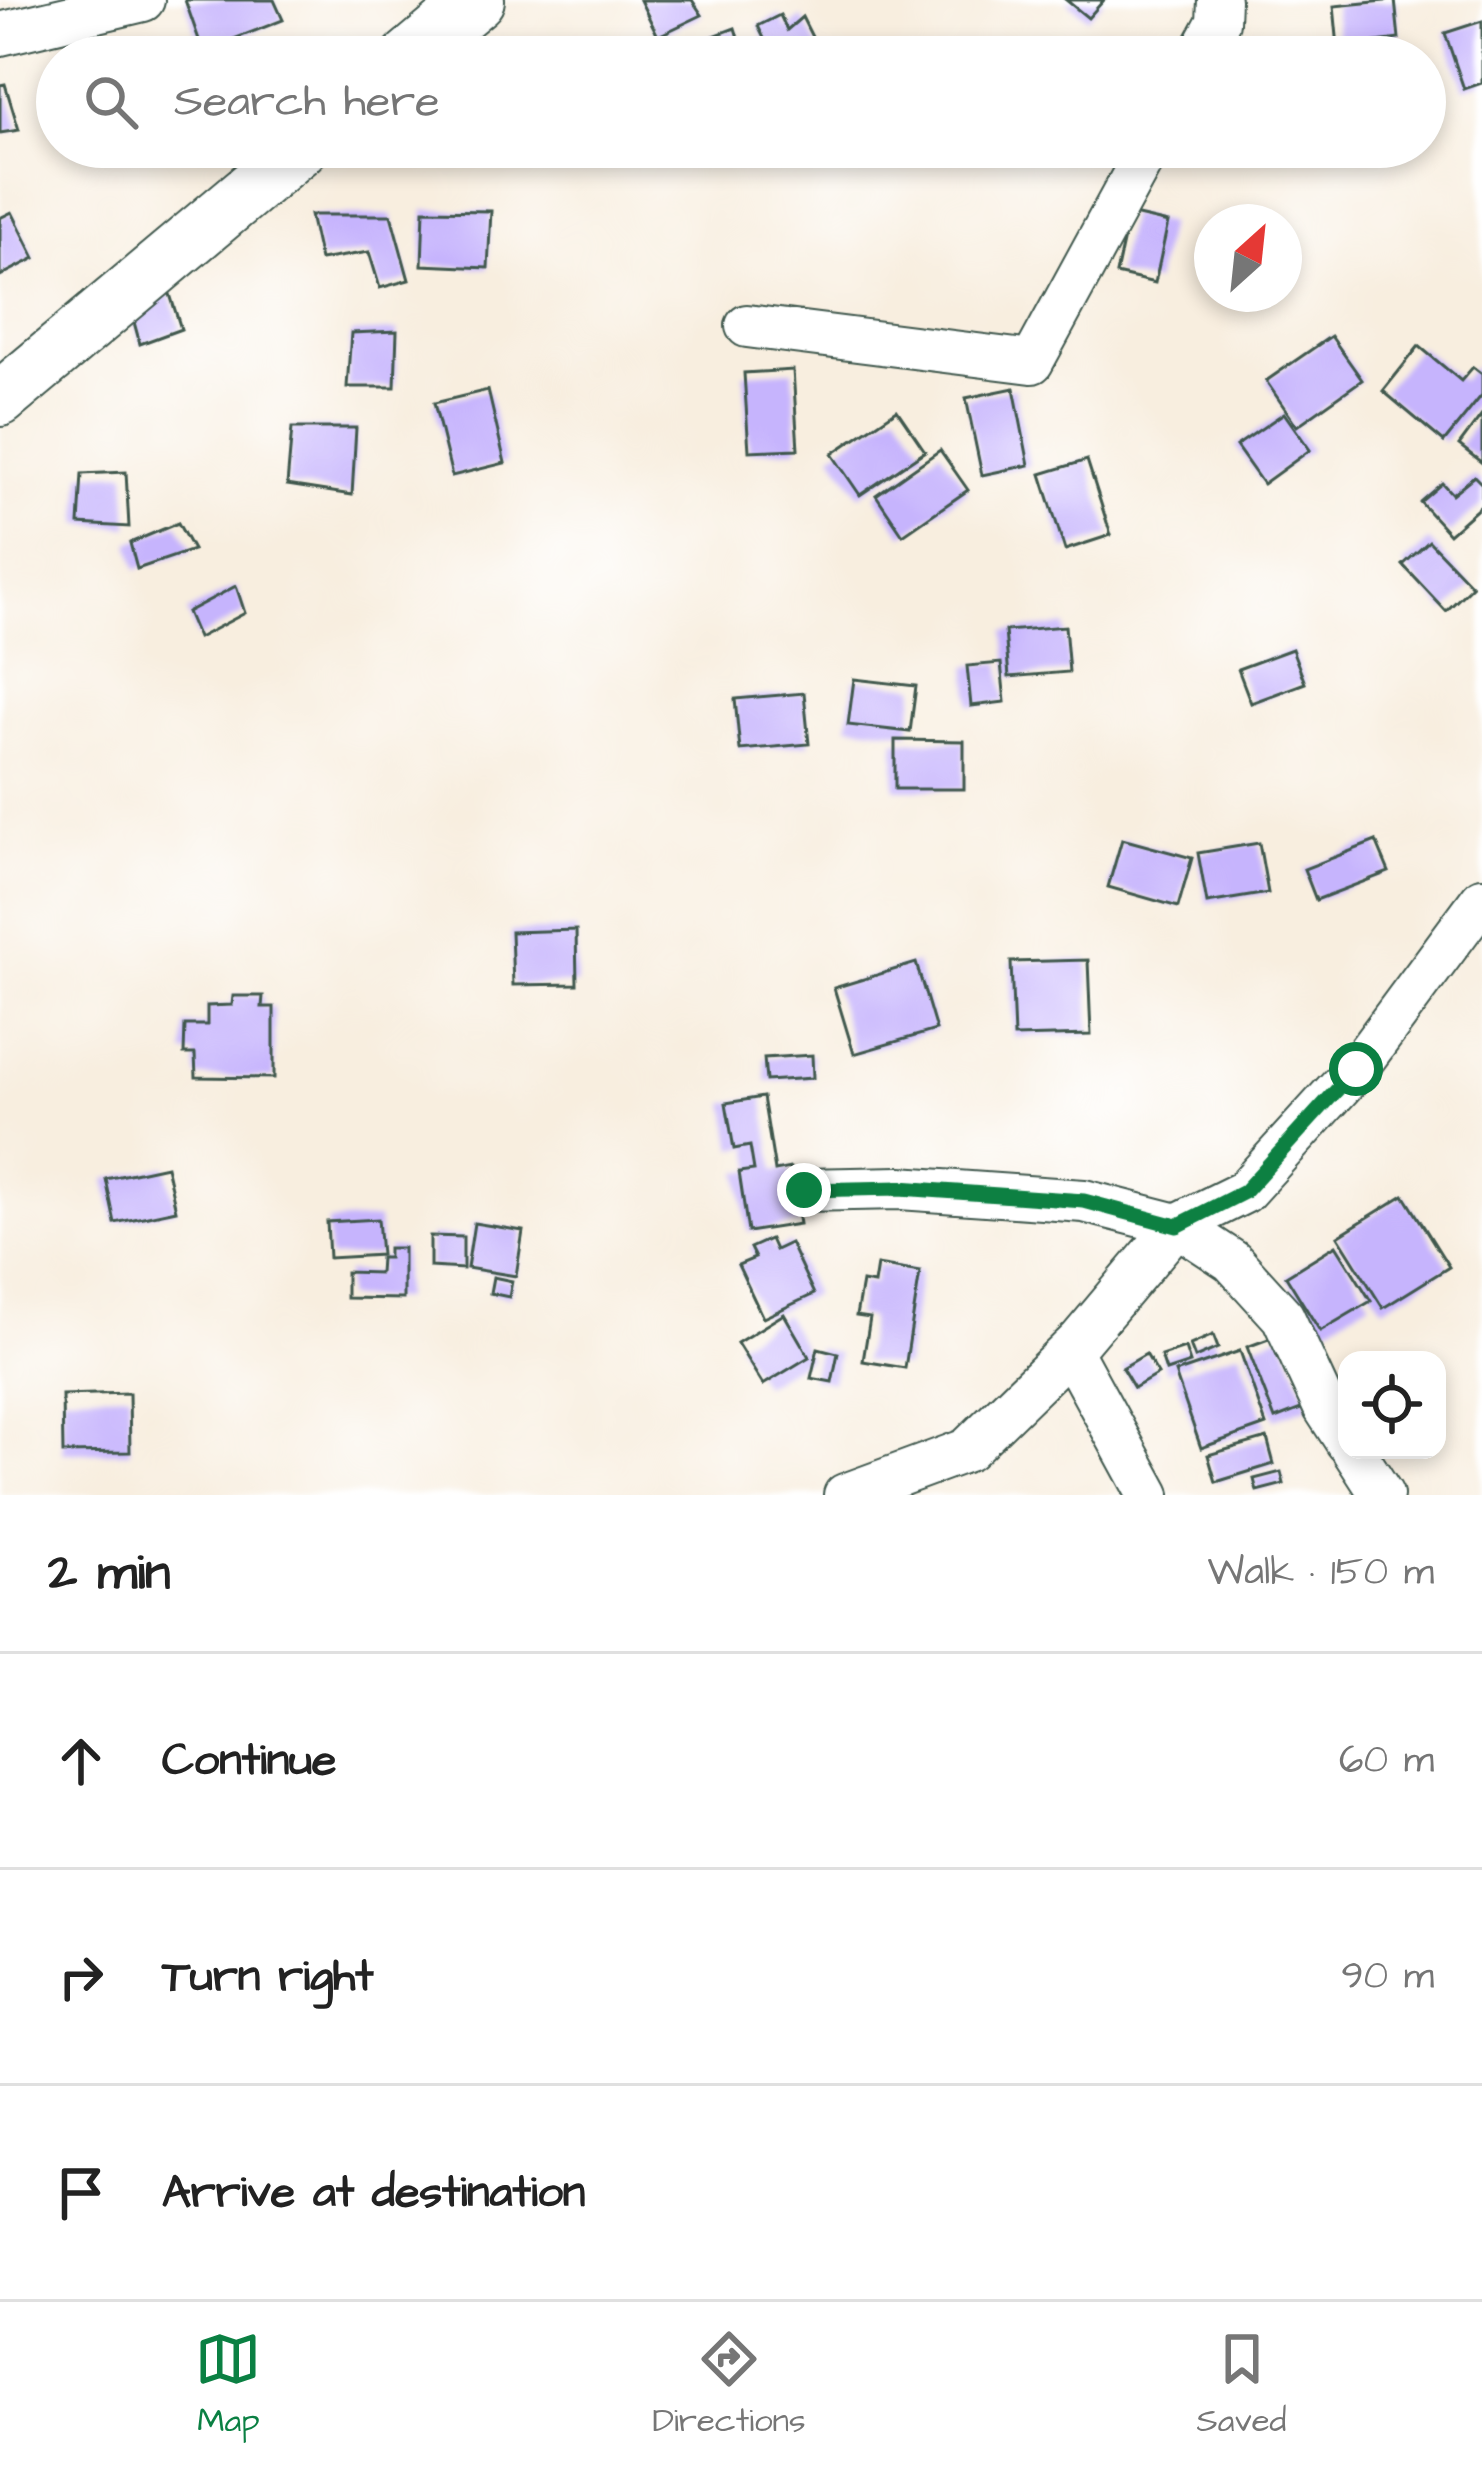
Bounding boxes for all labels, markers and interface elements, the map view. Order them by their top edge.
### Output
search box [36,36,1446,168]
icon: search [78,69,144,135]
text: Search here [174,71,440,133]
north arrow [1194,204,1302,312]
route start [1329,1042,1383,1096]
route end [777,1163,831,1217]
map controls [1338,1351,1446,1459]
button: locate [1338,1351,1446,1459]
text: 2 min [48,1538,171,1609]
text: Walk · 150 m [1208,1546,1434,1600]
icon: ahead [48,1728,114,1794]
text: Continue [162,1730,336,1792]
text: 60 m [1339,1734,1434,1788]
icon: right [48,1944,114,2010]
text: Turn right [162,1946,374,2008]
text: 90 m [1341,1950,1434,2004]
icon: arrive [48,2160,114,2226]
text: Arrive at destination [162,2162,585,2224]
tab: Map [195,2326,261,2444]
tab: Directions [652,2326,806,2444]
tab: Saved [1197,2326,1287,2444]

